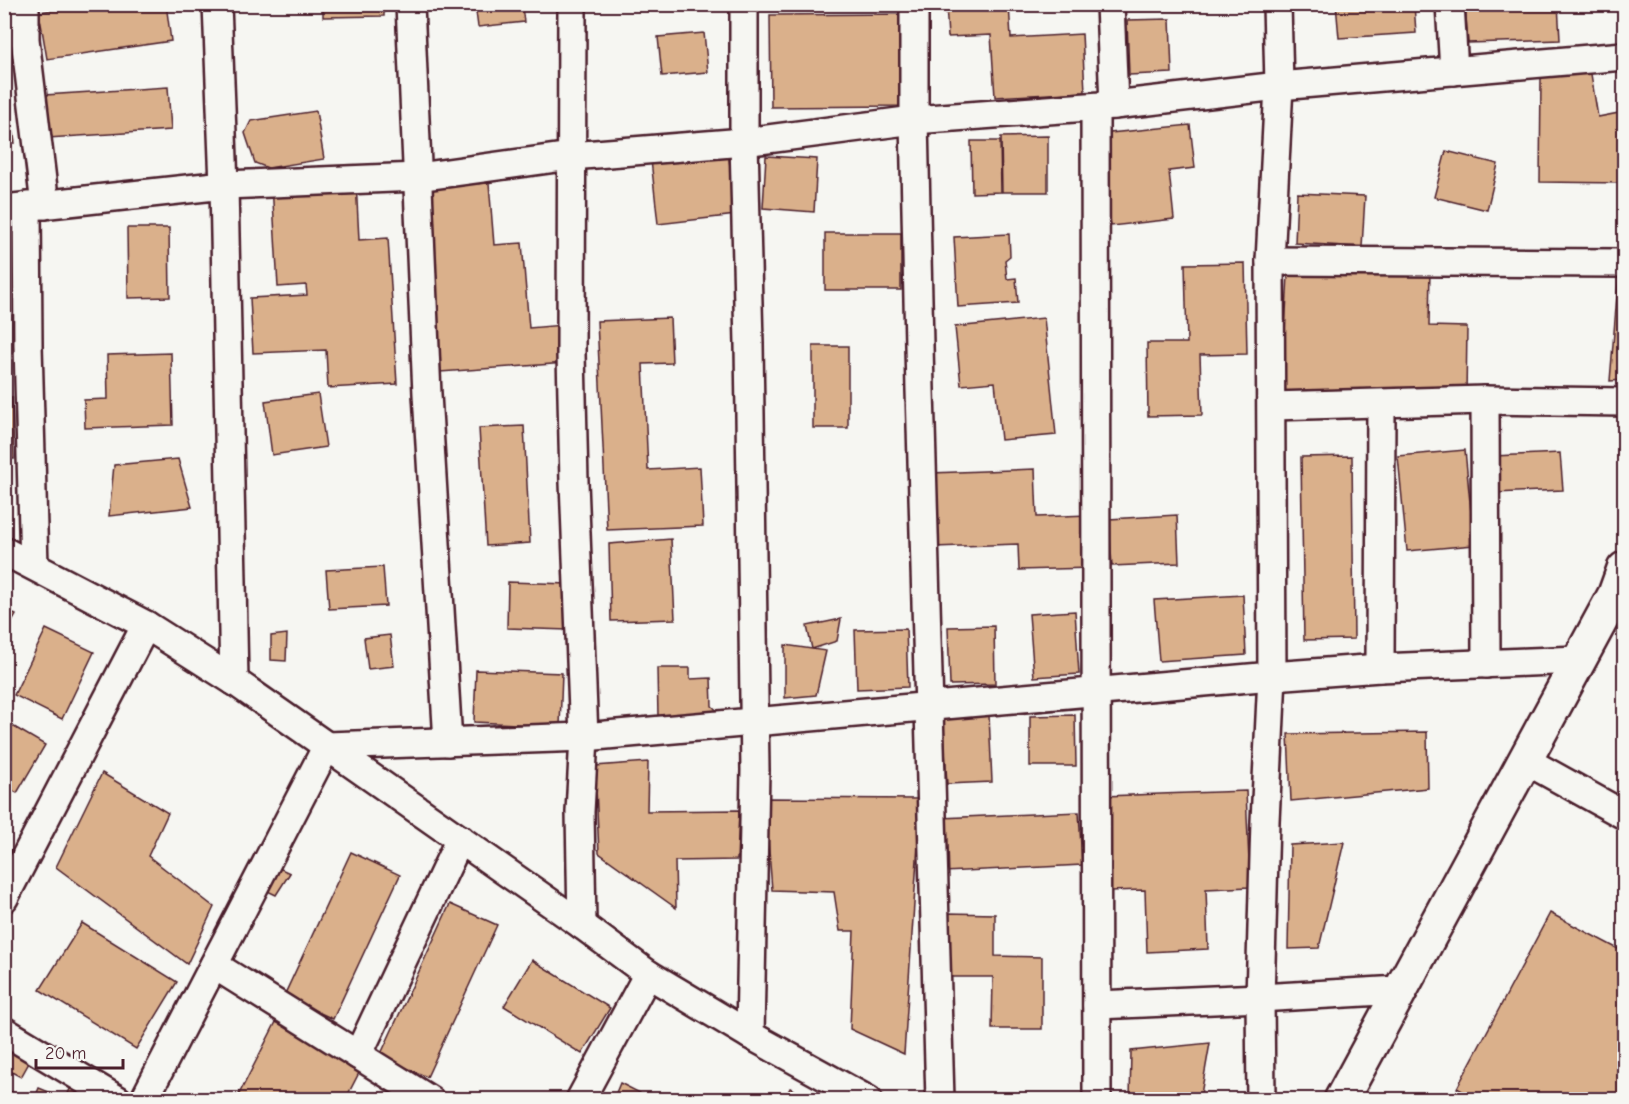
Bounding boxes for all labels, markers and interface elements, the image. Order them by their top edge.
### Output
scale bar [36,1032,123,1070]
text: 20 m [45,1043,86,1064]

